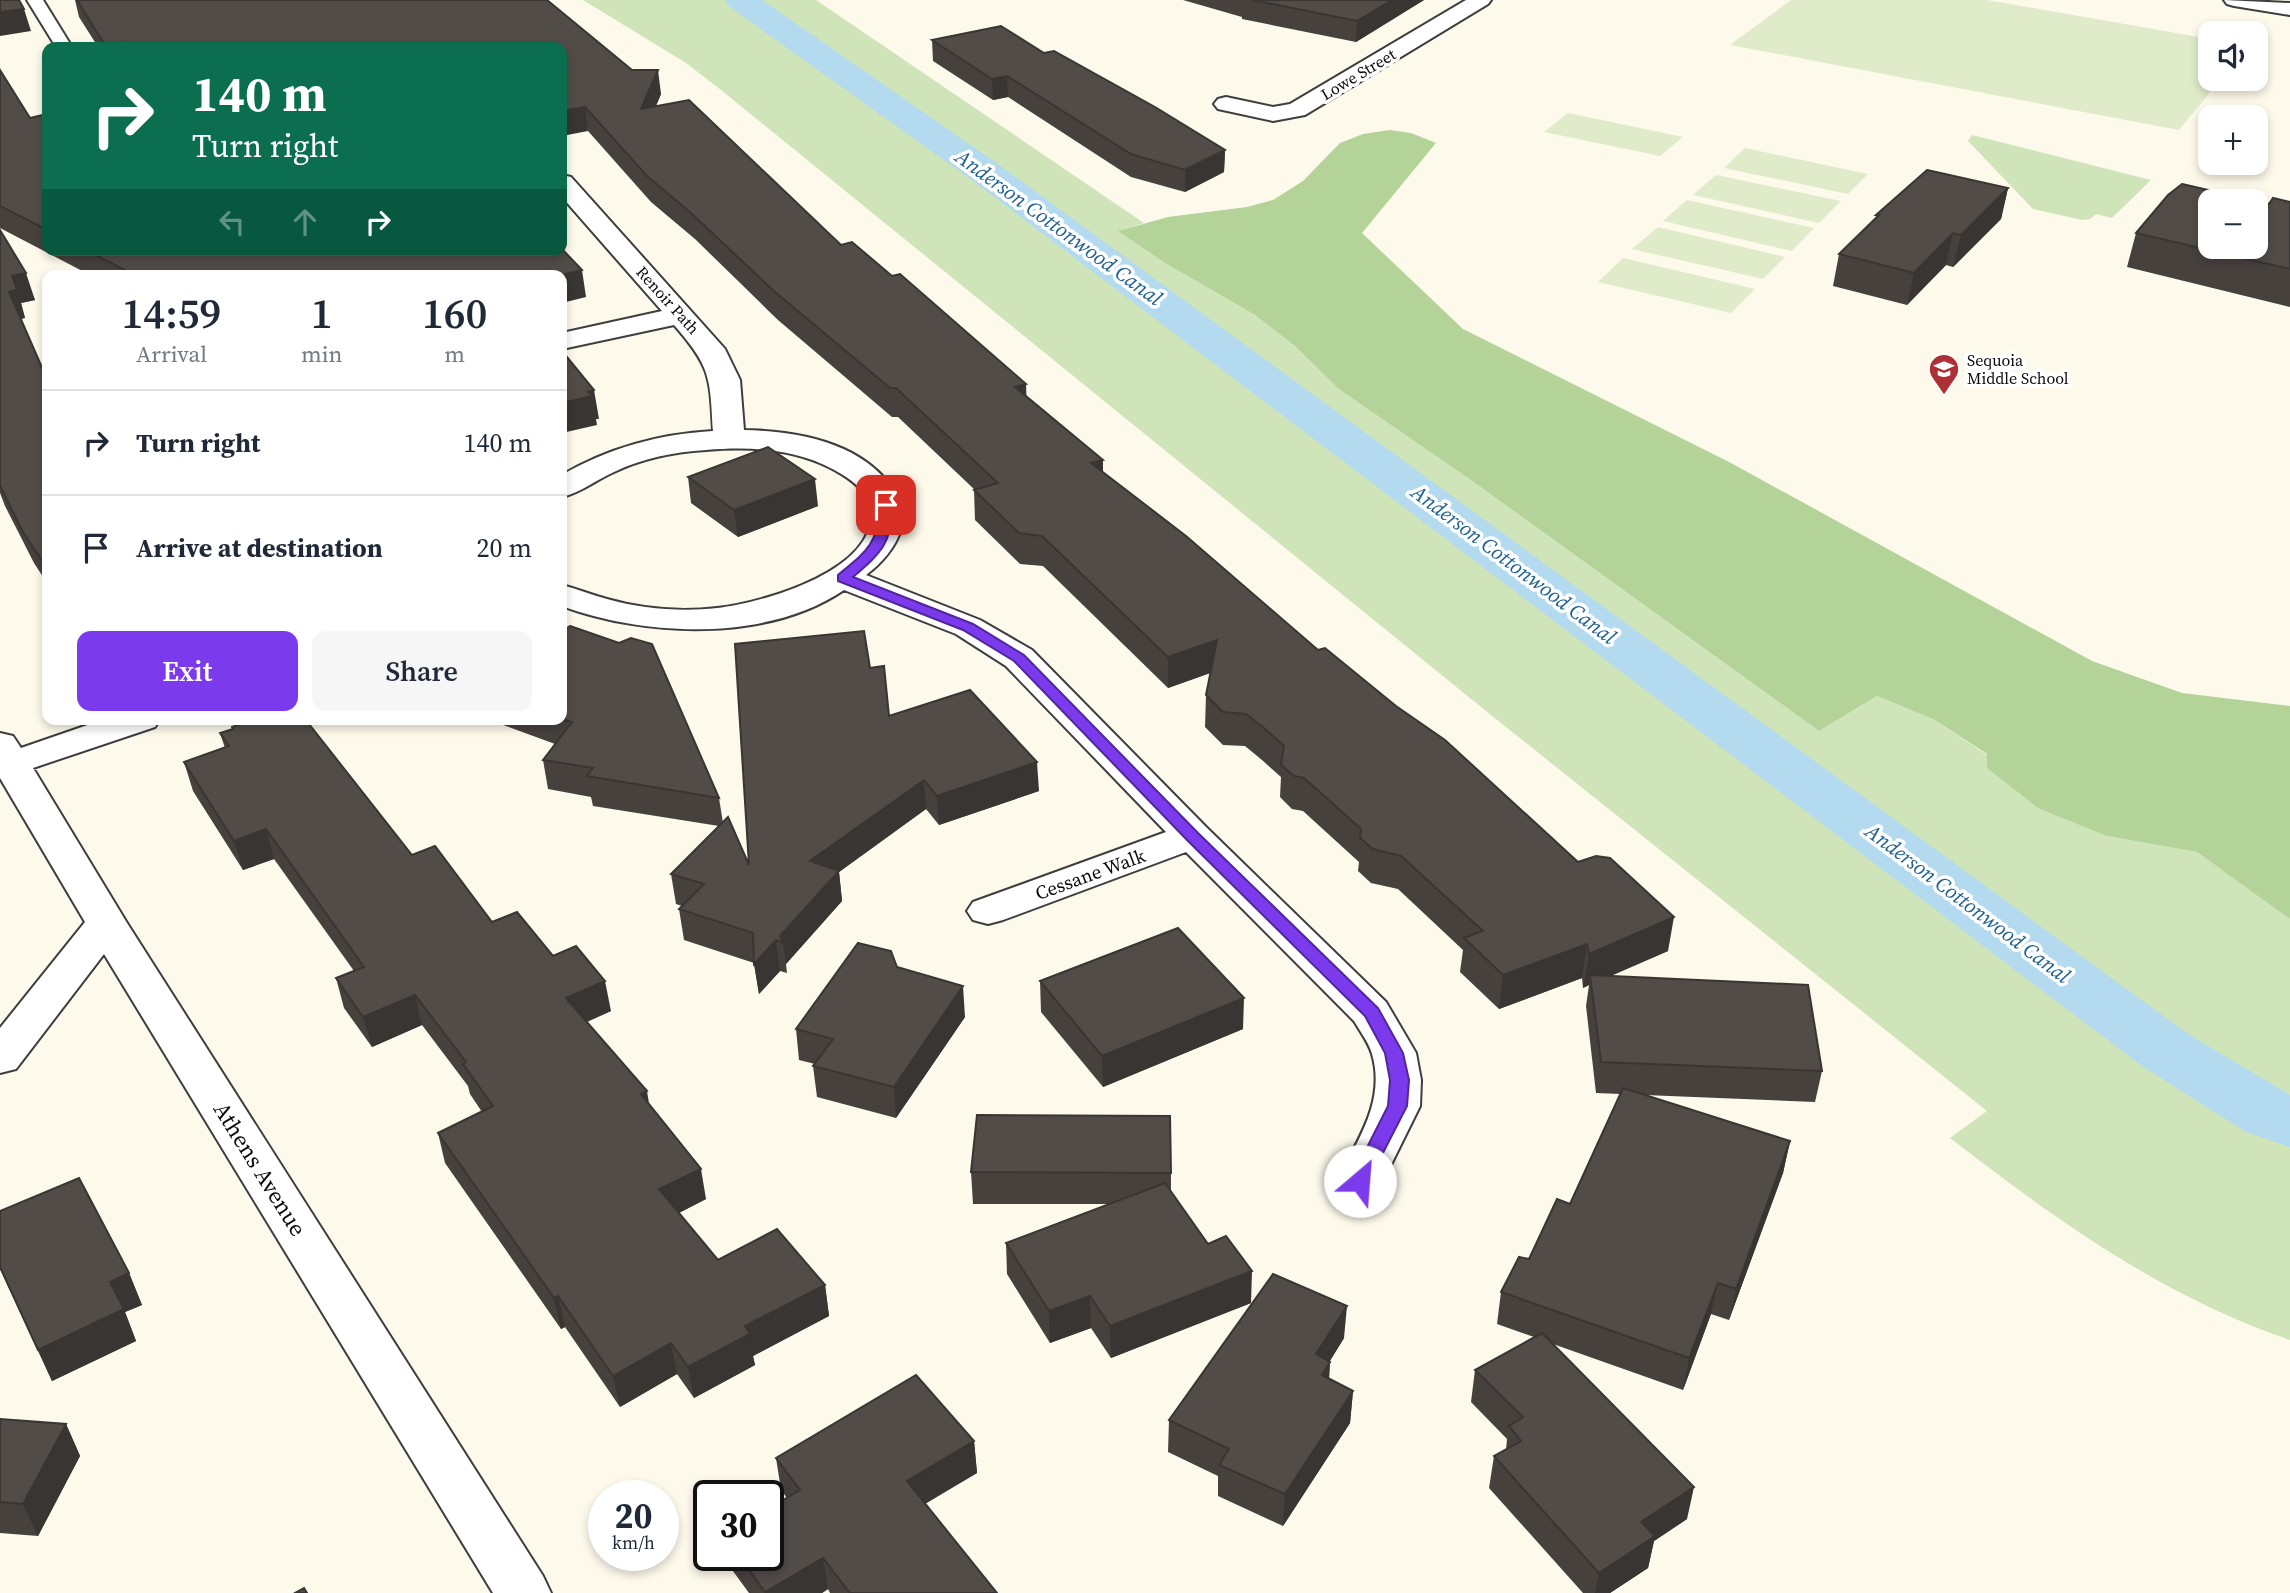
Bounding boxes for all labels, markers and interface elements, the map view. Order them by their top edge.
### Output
map controls [2198,21,2268,259]
button: sound [2198,21,2268,91]
street label: Lowe Street [1317,43,1400,105]
text: 140 m [192,60,327,127]
icon: right [77,70,168,161]
button: + [2198,105,2268,175]
text: Turn right [192,124,338,168]
water label: Anderson Cottonwood Canal [949,141,1169,312]
button: − [2198,189,2268,259]
icon: left [213,203,251,241]
icon: ahead [286,203,324,241]
icon: right [359,203,397,241]
street label: Renoir Path [632,261,705,339]
text: 14:59 [121,284,221,342]
text: 1 [311,284,333,342]
text: 160 [422,284,487,342]
text: Arrival [136,338,207,370]
text: min [301,338,342,370]
text: m [444,338,465,370]
place label: Sequoia Middle School [1967,349,2069,389]
school or university icon: Sequoia Middle School [1927,352,1961,396]
icon: right [77,424,115,462]
text: Turn right [136,425,260,461]
text: 140 m [464,425,532,461]
pin [856,475,916,535]
water label: Anderson Cottonwood Canal [1405,477,1622,651]
icon: arrive [867,486,905,524]
icon: arrive [77,529,115,567]
text: Arrive at destination [136,530,383,566]
text: 20 m [477,530,532,566]
button: Exit [77,631,298,711]
button: Share [312,631,532,711]
water label: Anderson Cottonwood Canal [1859,816,2076,990]
street label: Cessane Walk [1031,842,1149,906]
street label: Athens Avenue [206,1096,314,1242]
position arrow [1323,1144,1397,1218]
speed limit sign: 30 [693,1480,784,1571]
text: 20 [615,1492,652,1540]
text: km/h [612,1530,655,1555]

